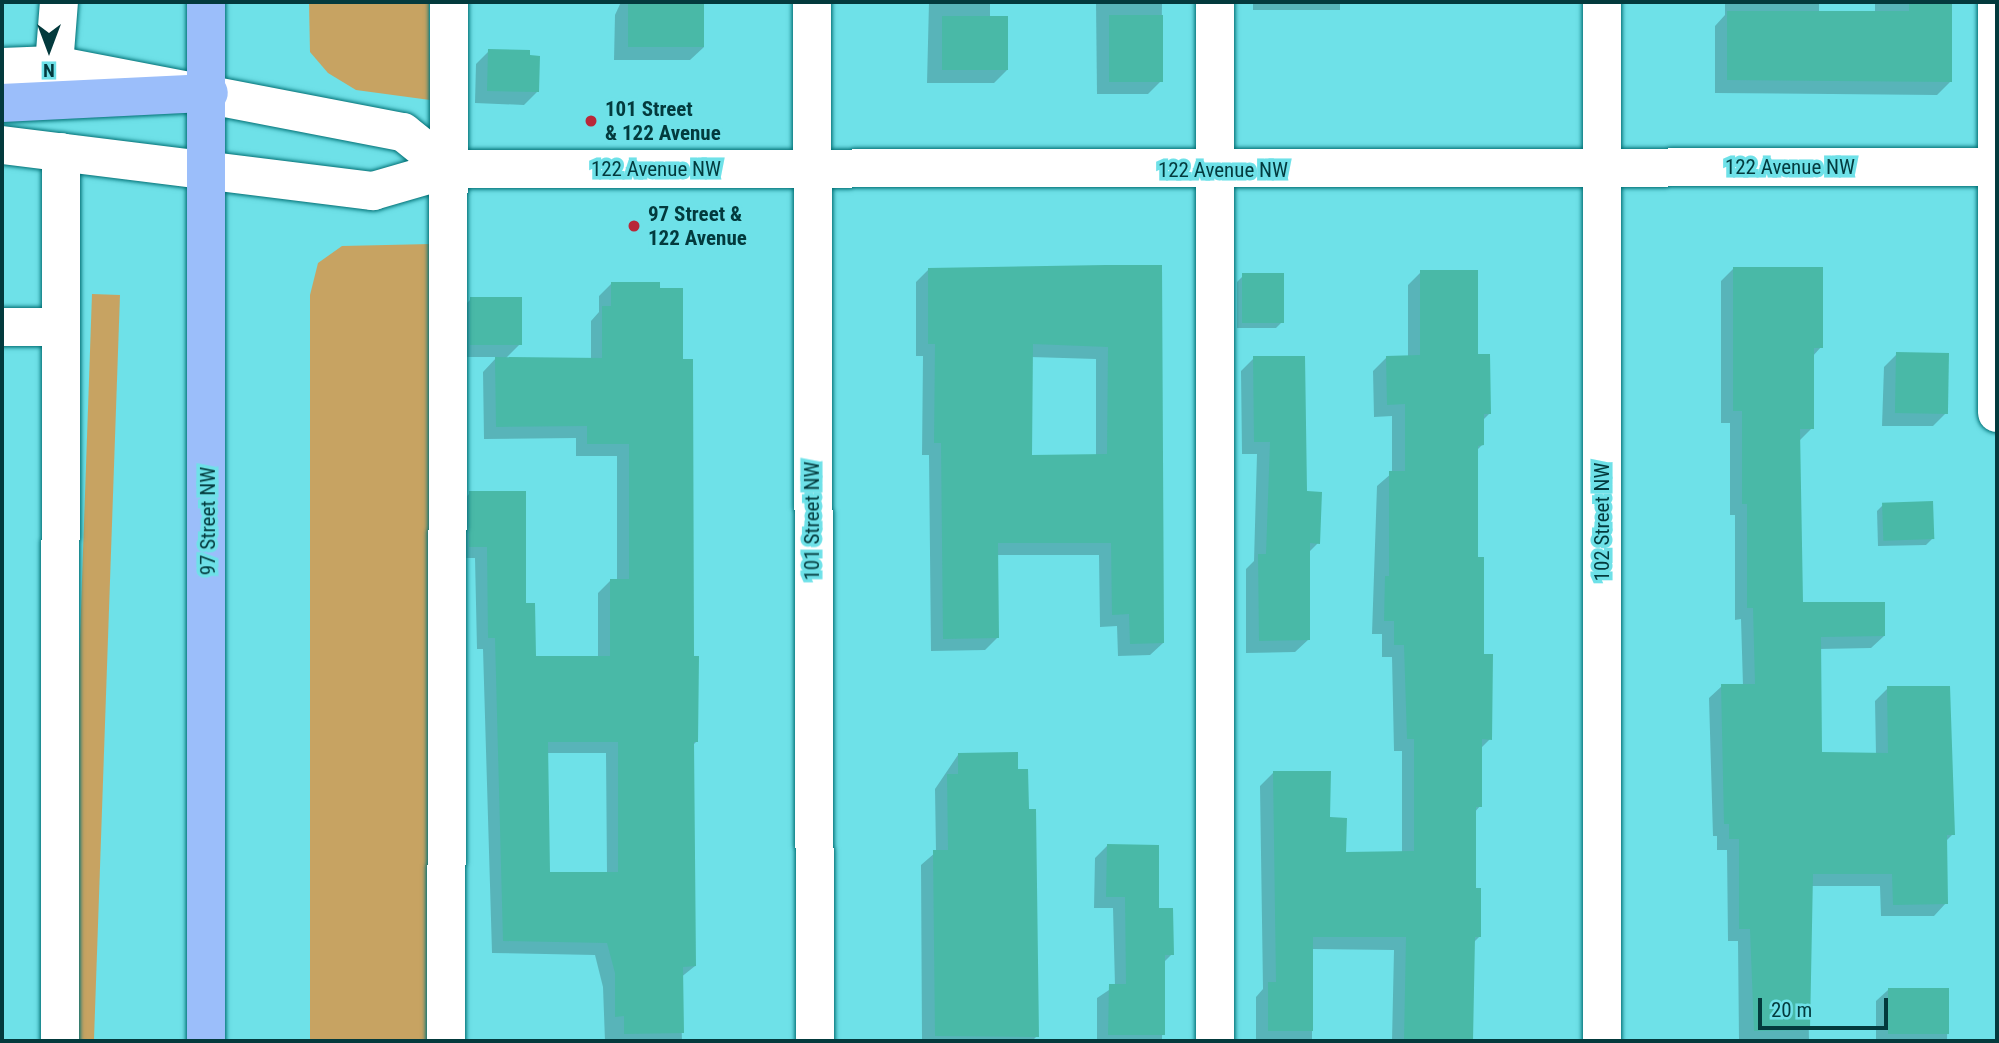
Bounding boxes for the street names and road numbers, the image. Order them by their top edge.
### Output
street label: 122 Avenue NW [1725,154,1855,180]
street label: 122 Avenue NW [591,156,721,182]
street label: 122 Avenue NW [1158,157,1288,183]
street label: 101 Street NW [799,462,825,580]
street label: 102 Street NW [1589,463,1615,581]
street label: 97 Street NW [195,467,221,575]

